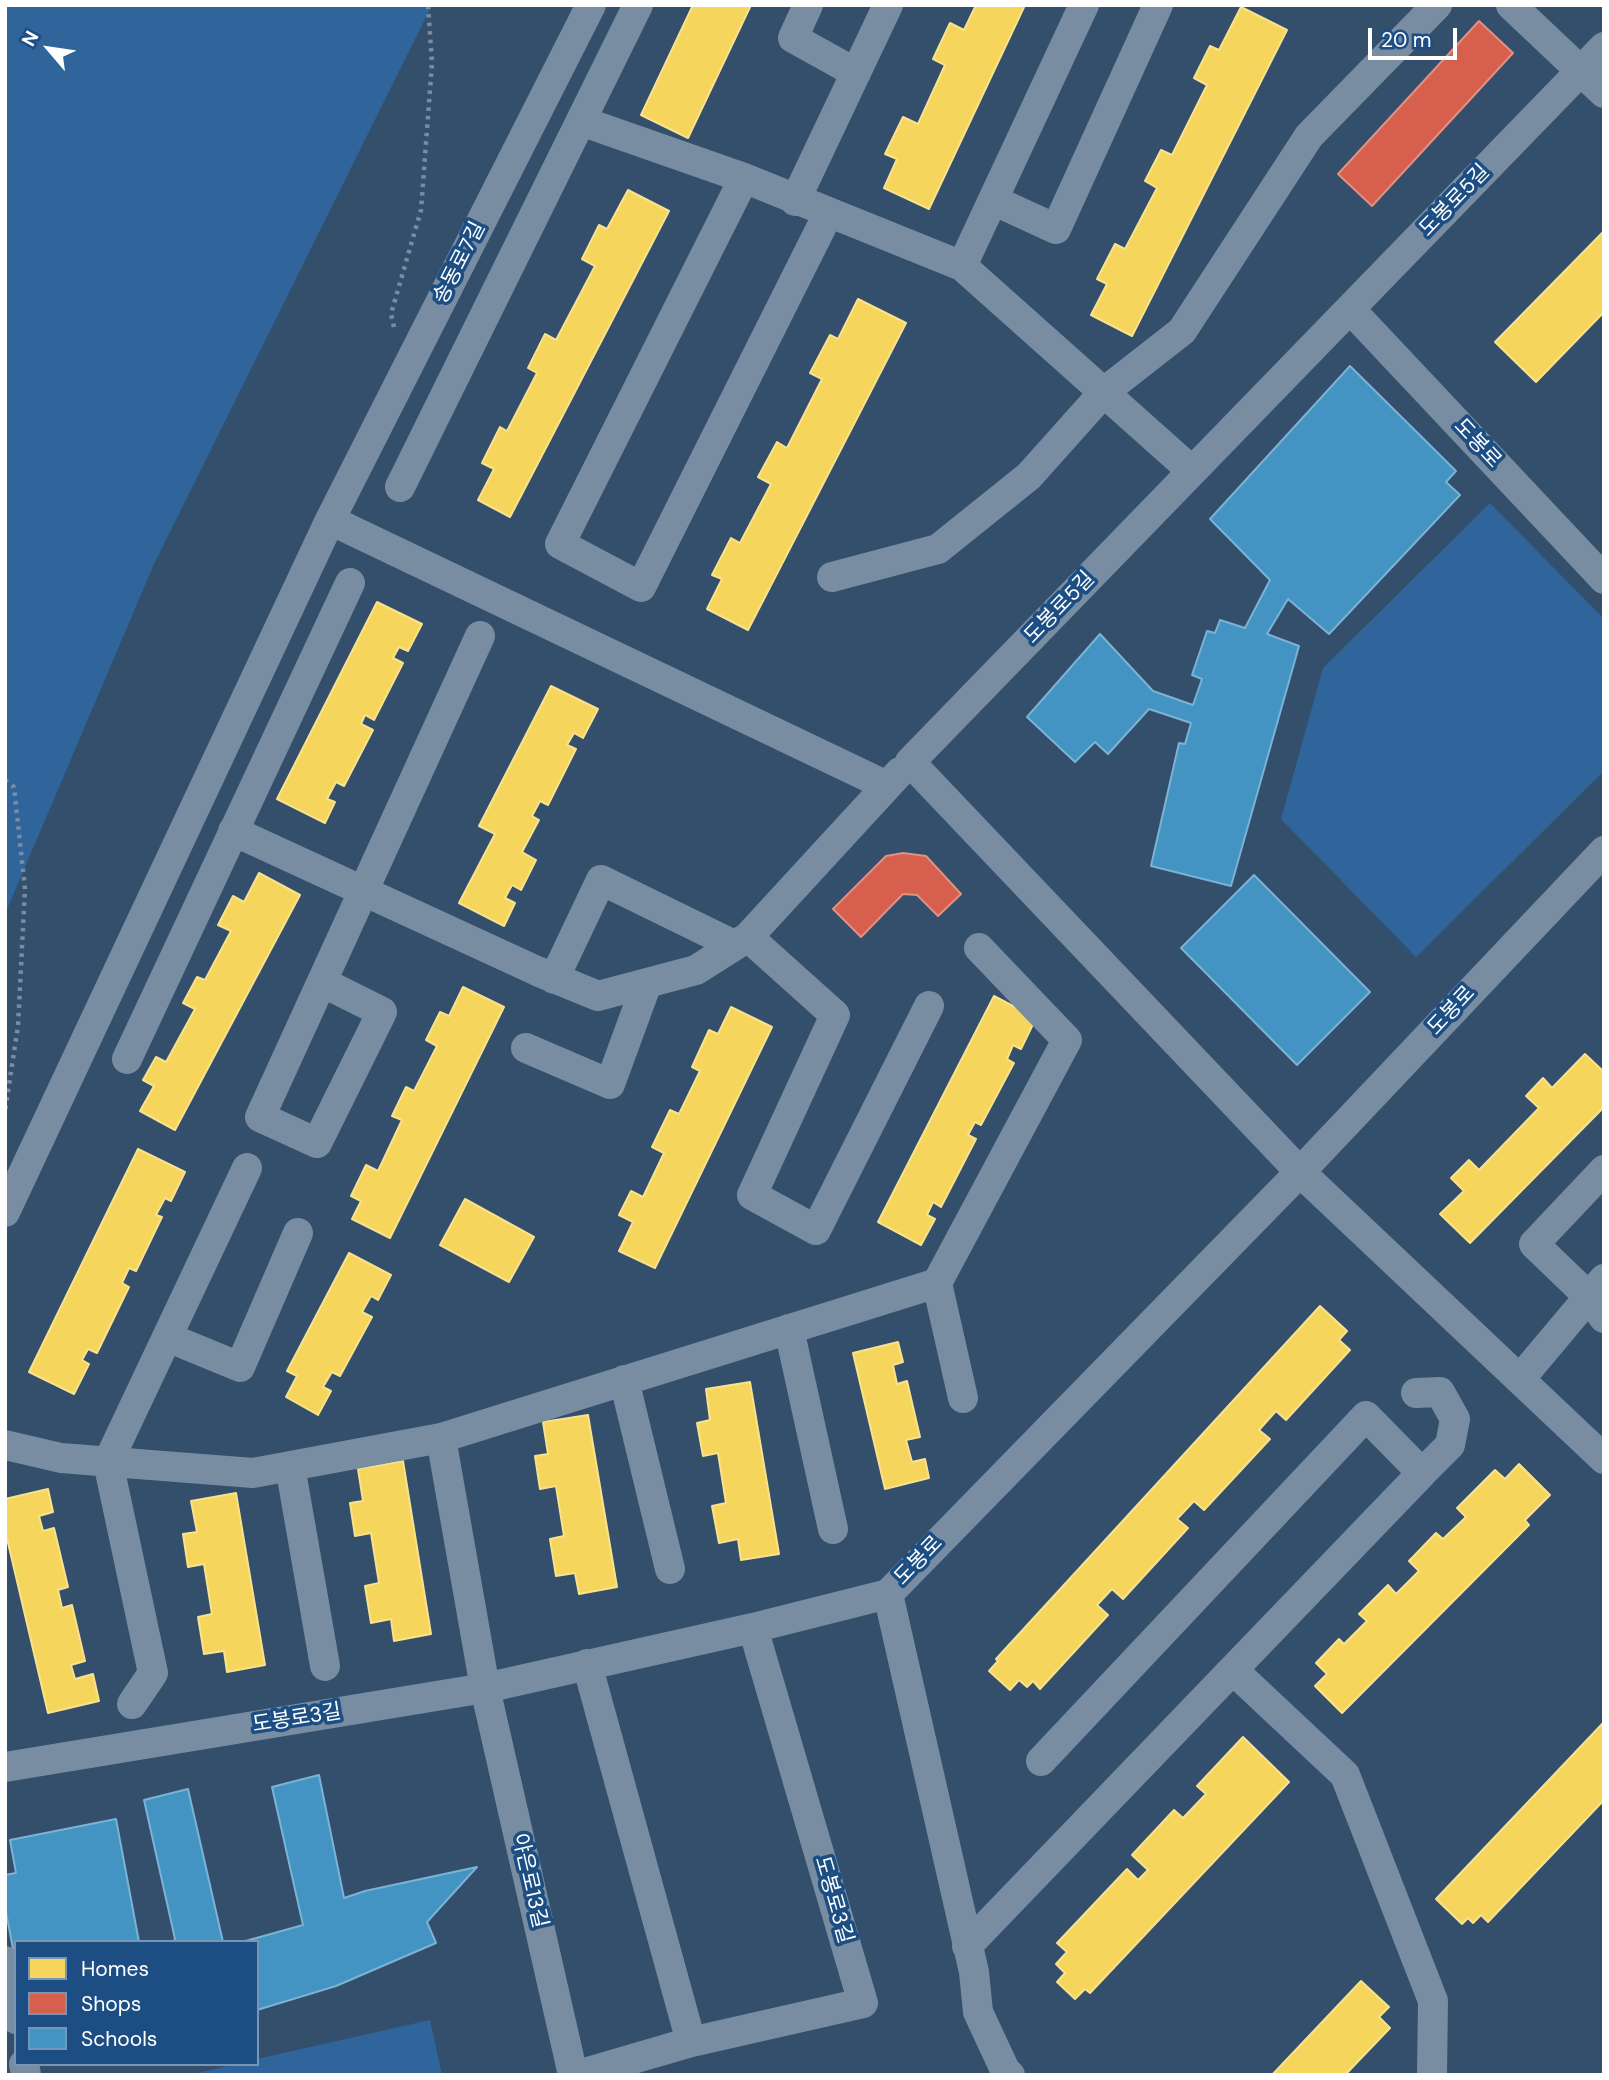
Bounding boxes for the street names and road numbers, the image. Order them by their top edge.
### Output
street label: 도봉로5길 [1415,160,1495,242]
street label: 송동로7길 [429,218,491,308]
street label: 도봉로 [1448,414,1506,474]
street label: 도봉로5길 [1020,567,1100,649]
street label: 도봉로 [1423,981,1481,1041]
street label: 도봉로 [890,1531,948,1591]
street label: 도봉로3길 [251,1700,343,1738]
street label: 야은로13길 [506,1831,552,1931]
street label: 도봉로3길 [809,1853,857,1947]

